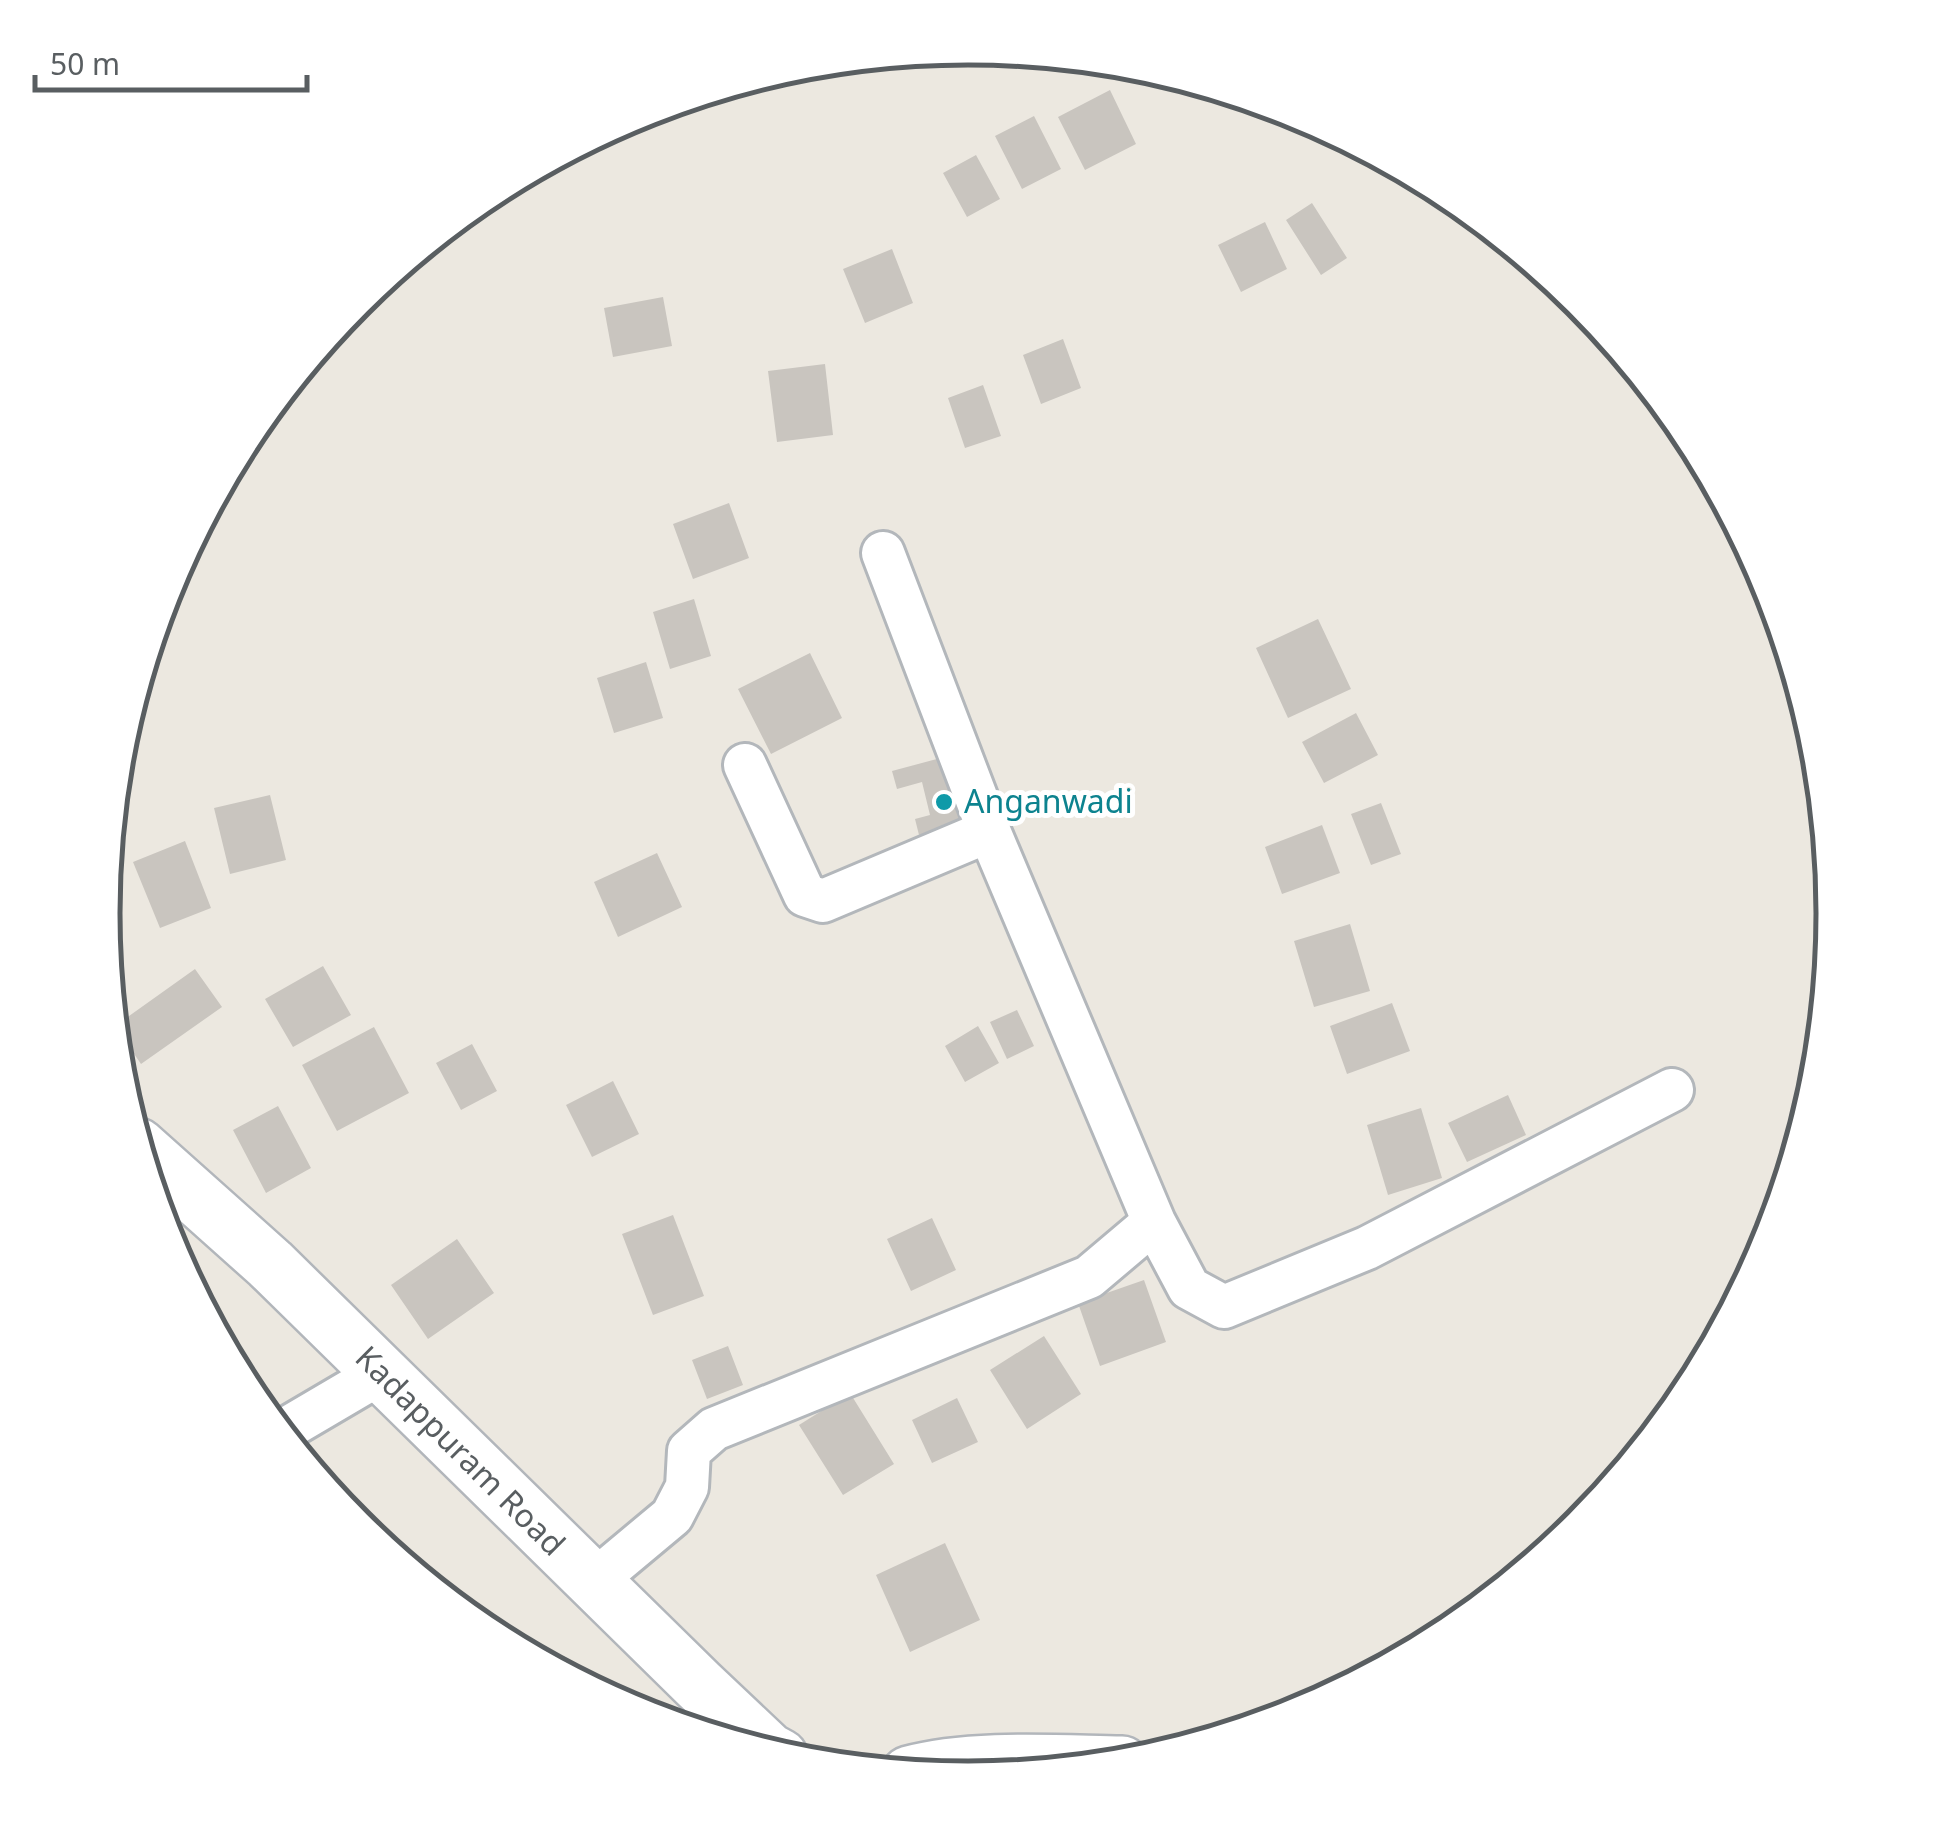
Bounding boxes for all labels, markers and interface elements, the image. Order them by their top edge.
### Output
scale bar [35,30,308,92]
text: 50 m [50,43,120,84]
place label: Anganwadi [964,779,1133,822]
marker: Anganwadi [933,791,955,813]
street label: Kadappuram Road [347,1336,575,1564]

